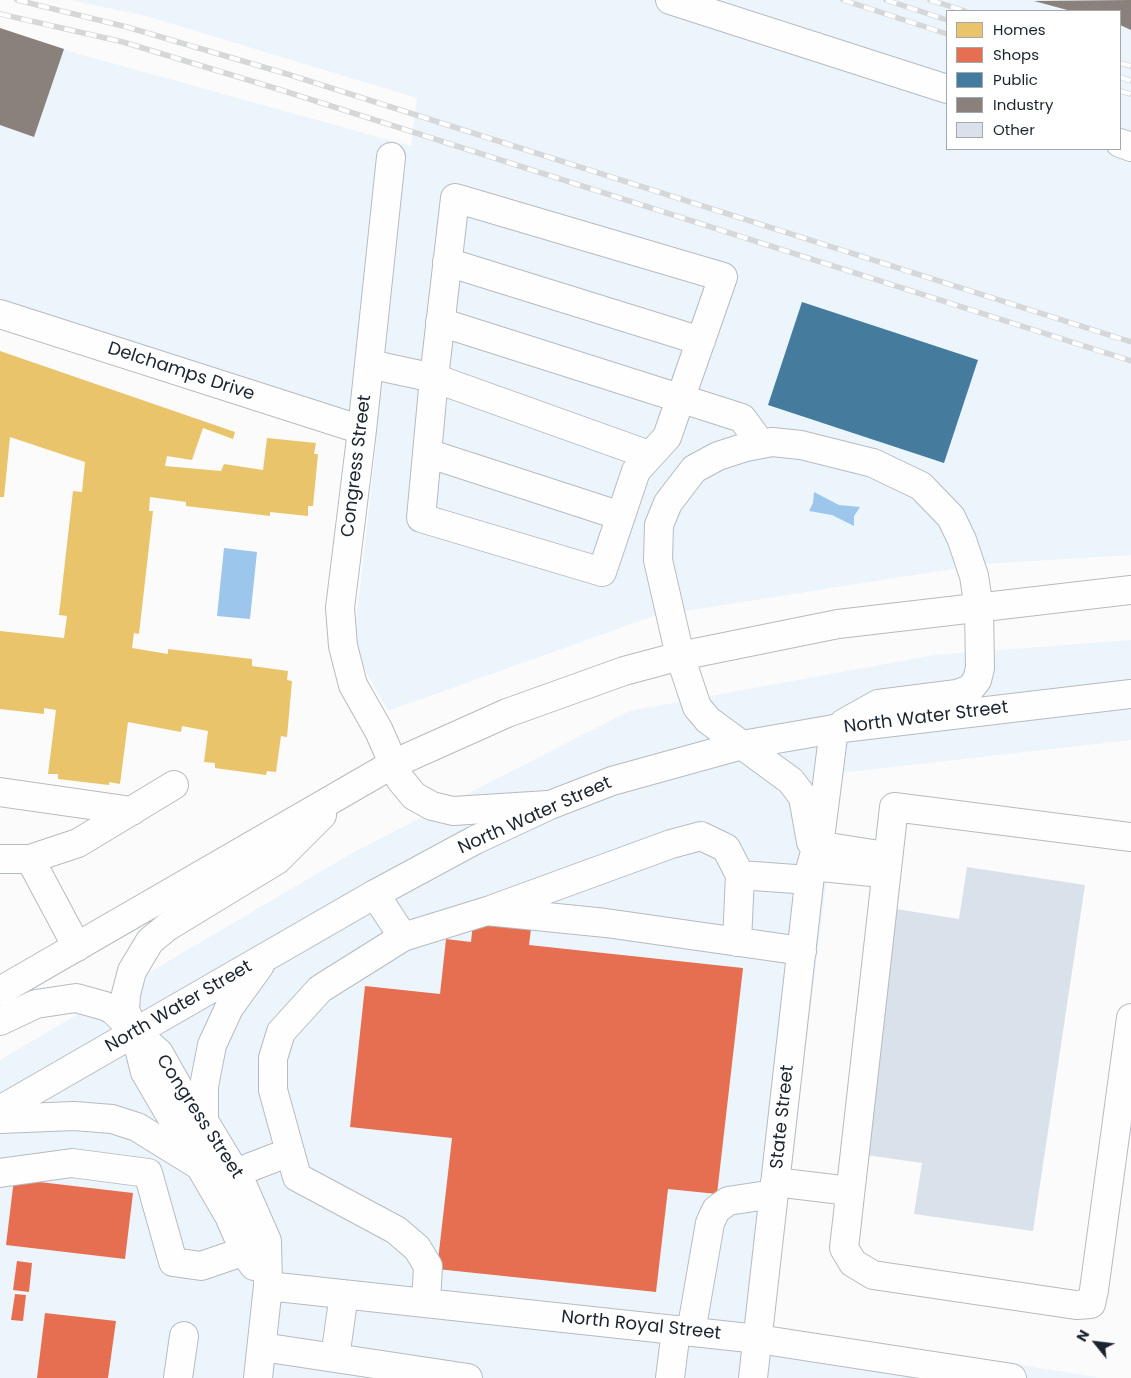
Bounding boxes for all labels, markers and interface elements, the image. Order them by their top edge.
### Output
legend [946,10,1121,150]
text: Homes [993,19,1046,40]
text: Shops [993,44,1039,65]
text: Public [993,69,1038,90]
text: Industry [993,94,1053,115]
text: Other [993,119,1035,140]
street label: Delchamps Drive [105,338,257,406]
street label: Congress Street [338,394,376,538]
street label: North Water Street [843,697,1009,739]
street label: North Water Street [455,772,615,860]
street label: North Water Street [102,956,256,1058]
street label: Congress Street [151,1051,247,1183]
street label: State Street [767,1064,799,1170]
street label: North Royal Street [560,1307,722,1345]
north arrow [1071,1318,1121,1368]
text: N [1072,1326,1094,1345]

